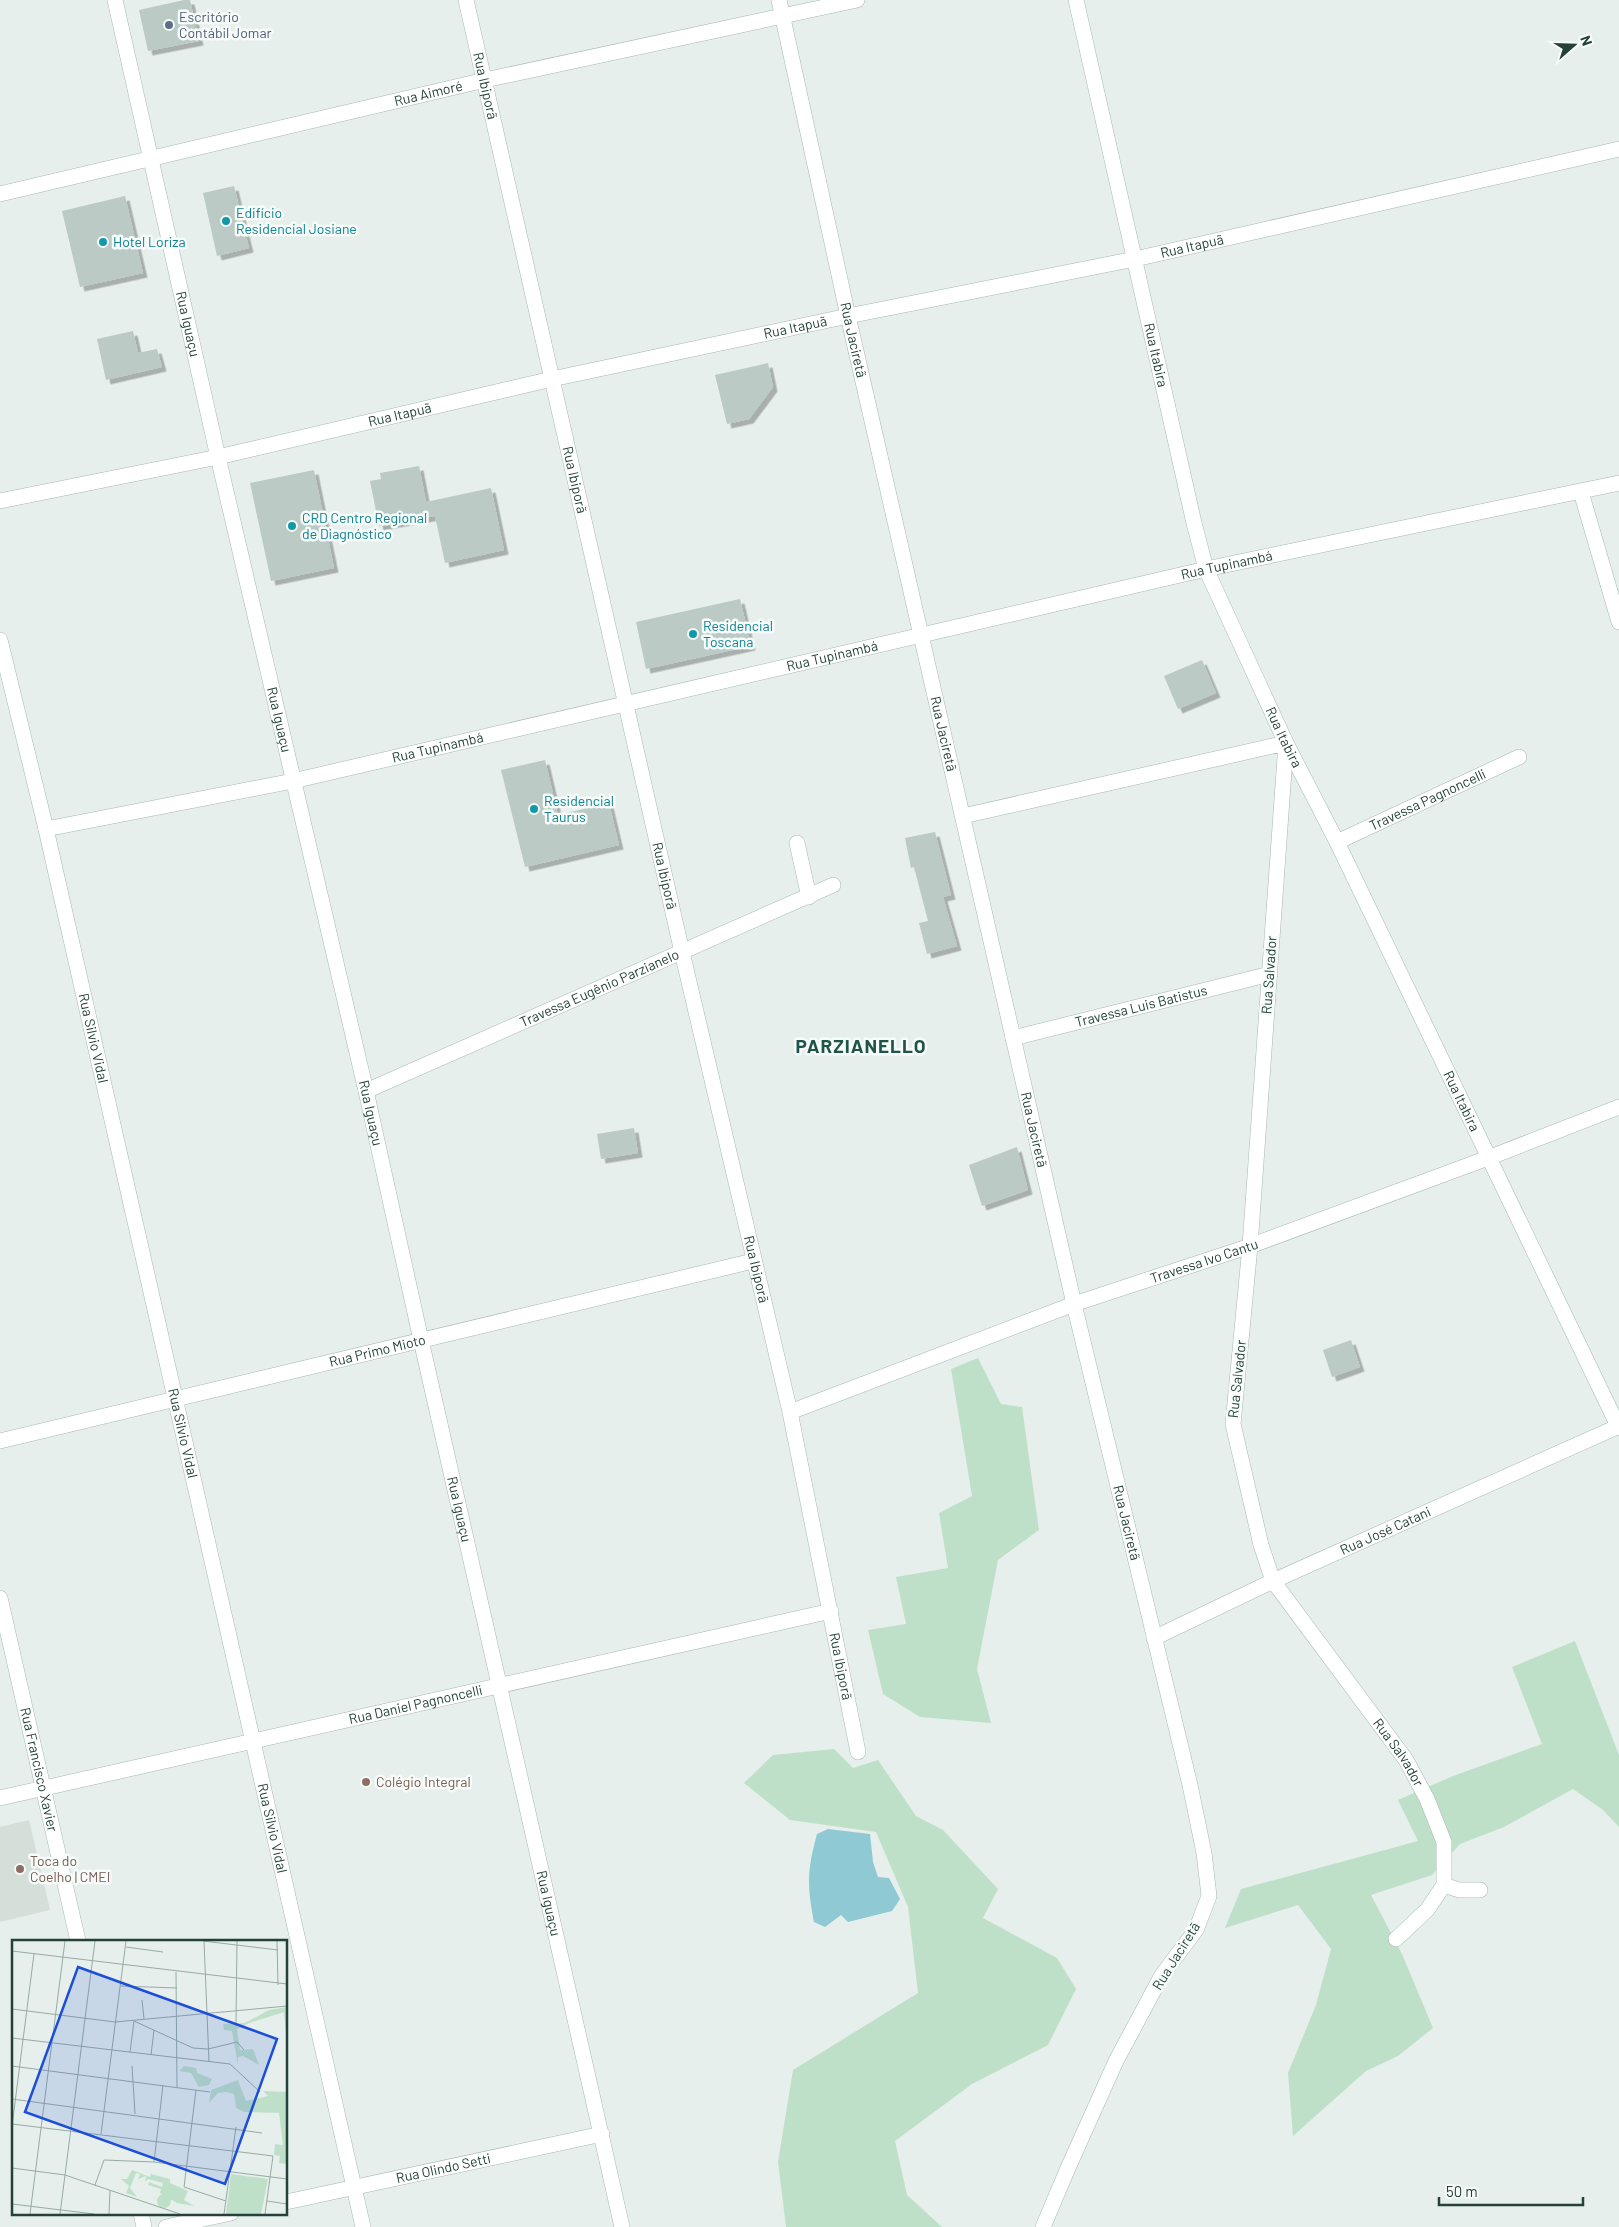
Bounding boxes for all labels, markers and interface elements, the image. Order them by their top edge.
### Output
place label: Escritório Contábil Jomar [179,8,272,41]
marker: Escritório Contábil Jomar [163,19,175,31]
north arrow [1549,20,1599,70]
text: N [1577,33,1596,48]
street label: Rua Ibiporã [470,50,502,121]
street label: Rua Aimoré [392,77,464,109]
place label: Edifício Residencial Josiane [236,204,357,237]
marker: Edifício Residencial Josiane [220,215,232,227]
street label: Rua Itapuã [1159,230,1225,261]
place label: Hotel Loriza [113,233,186,250]
marker: Hotel Loriza [97,236,109,248]
street label: Rua Iguaçu [173,289,204,358]
street label: Rua Jaciretã [837,301,871,379]
street label: Rua Itapuã [762,312,828,342]
street label: Rua Itabira [1141,321,1172,389]
street label: Rua Itapuã [366,398,433,430]
street label: Rua Ibiporã [559,444,591,515]
place label: CRD Centro Regional de Diagnóstico [302,509,427,542]
marker: CRD Centro Regional de Diagnóstico [286,520,298,532]
street label: Rua Tupinambá [1179,546,1274,583]
place label: Residencial Toscana [703,617,773,650]
marker: Residencial Toscana [687,628,699,640]
street label: Rua Tupinambá [785,637,879,674]
street label: Rua Iguaçu [264,685,296,754]
street label: Rua Jaciretã [927,694,961,773]
street label: Rua Itabira [1262,704,1306,770]
street label: Rua Tupinambá [390,728,485,766]
street label: Travessa Pagnoncelli [1366,765,1488,834]
place label: Residencial Taurus [544,792,614,825]
marker: Residencial Taurus [528,803,540,815]
street label: Rua Ibiporã [649,840,681,911]
street label: Rua Salvador [1257,935,1280,1015]
street label: Travessa Eugênio Parzianelo [517,945,681,1030]
street label: Travessa Luis Batistus [1073,981,1209,1030]
street label: Rua Silvio Vidal [75,992,112,1085]
district label: PARZIANELLO [795,1034,927,1057]
street label: Rua Itabira [1440,1068,1484,1134]
street label: Rua Iguaçu [356,1078,387,1147]
street label: Rua Jaciretã [1018,1090,1051,1169]
street label: Rua Ibiporã [741,1234,773,1304]
street label: Travessa Ivo Cantu [1148,1235,1260,1286]
street label: Rua Primo Mioto [327,1331,427,1370]
street label: Rua Salvador [1224,1339,1249,1419]
street label: Rua Silvio Vidal [165,1386,202,1480]
street label: Rua Iguaçu [444,1475,475,1543]
street label: Rua Jaciretã [1110,1483,1145,1562]
street label: Rua José Catani [1337,1503,1433,1558]
street label: Rua Ibiporã [826,1631,856,1701]
street label: Rua Daniel Pagnoncelli [347,1681,484,1727]
street label: Rua Francisco Xavier [17,1706,62,1833]
street label: Rua Salvador [1370,1715,1428,1789]
place label: Colégio Integral [376,1773,471,1790]
marker: Colégio Integral [360,1776,372,1788]
street label: Rua Silvio Vidal [255,1781,291,1875]
place label: Toca do Coelho | CMEI [30,1852,110,1885]
marker: Toca do Coelho | CMEI [14,1863,26,1875]
street label: Rua Iguaçu [533,1869,565,1937]
street label: Rua Jaciretã [1148,1919,1203,1993]
inset map [12,1940,288,2214]
street label: Rua Olindo Setti [394,2149,492,2186]
scale bar [1439,2174,1583,2206]
text: 50 m [1446,2182,1478,2200]

